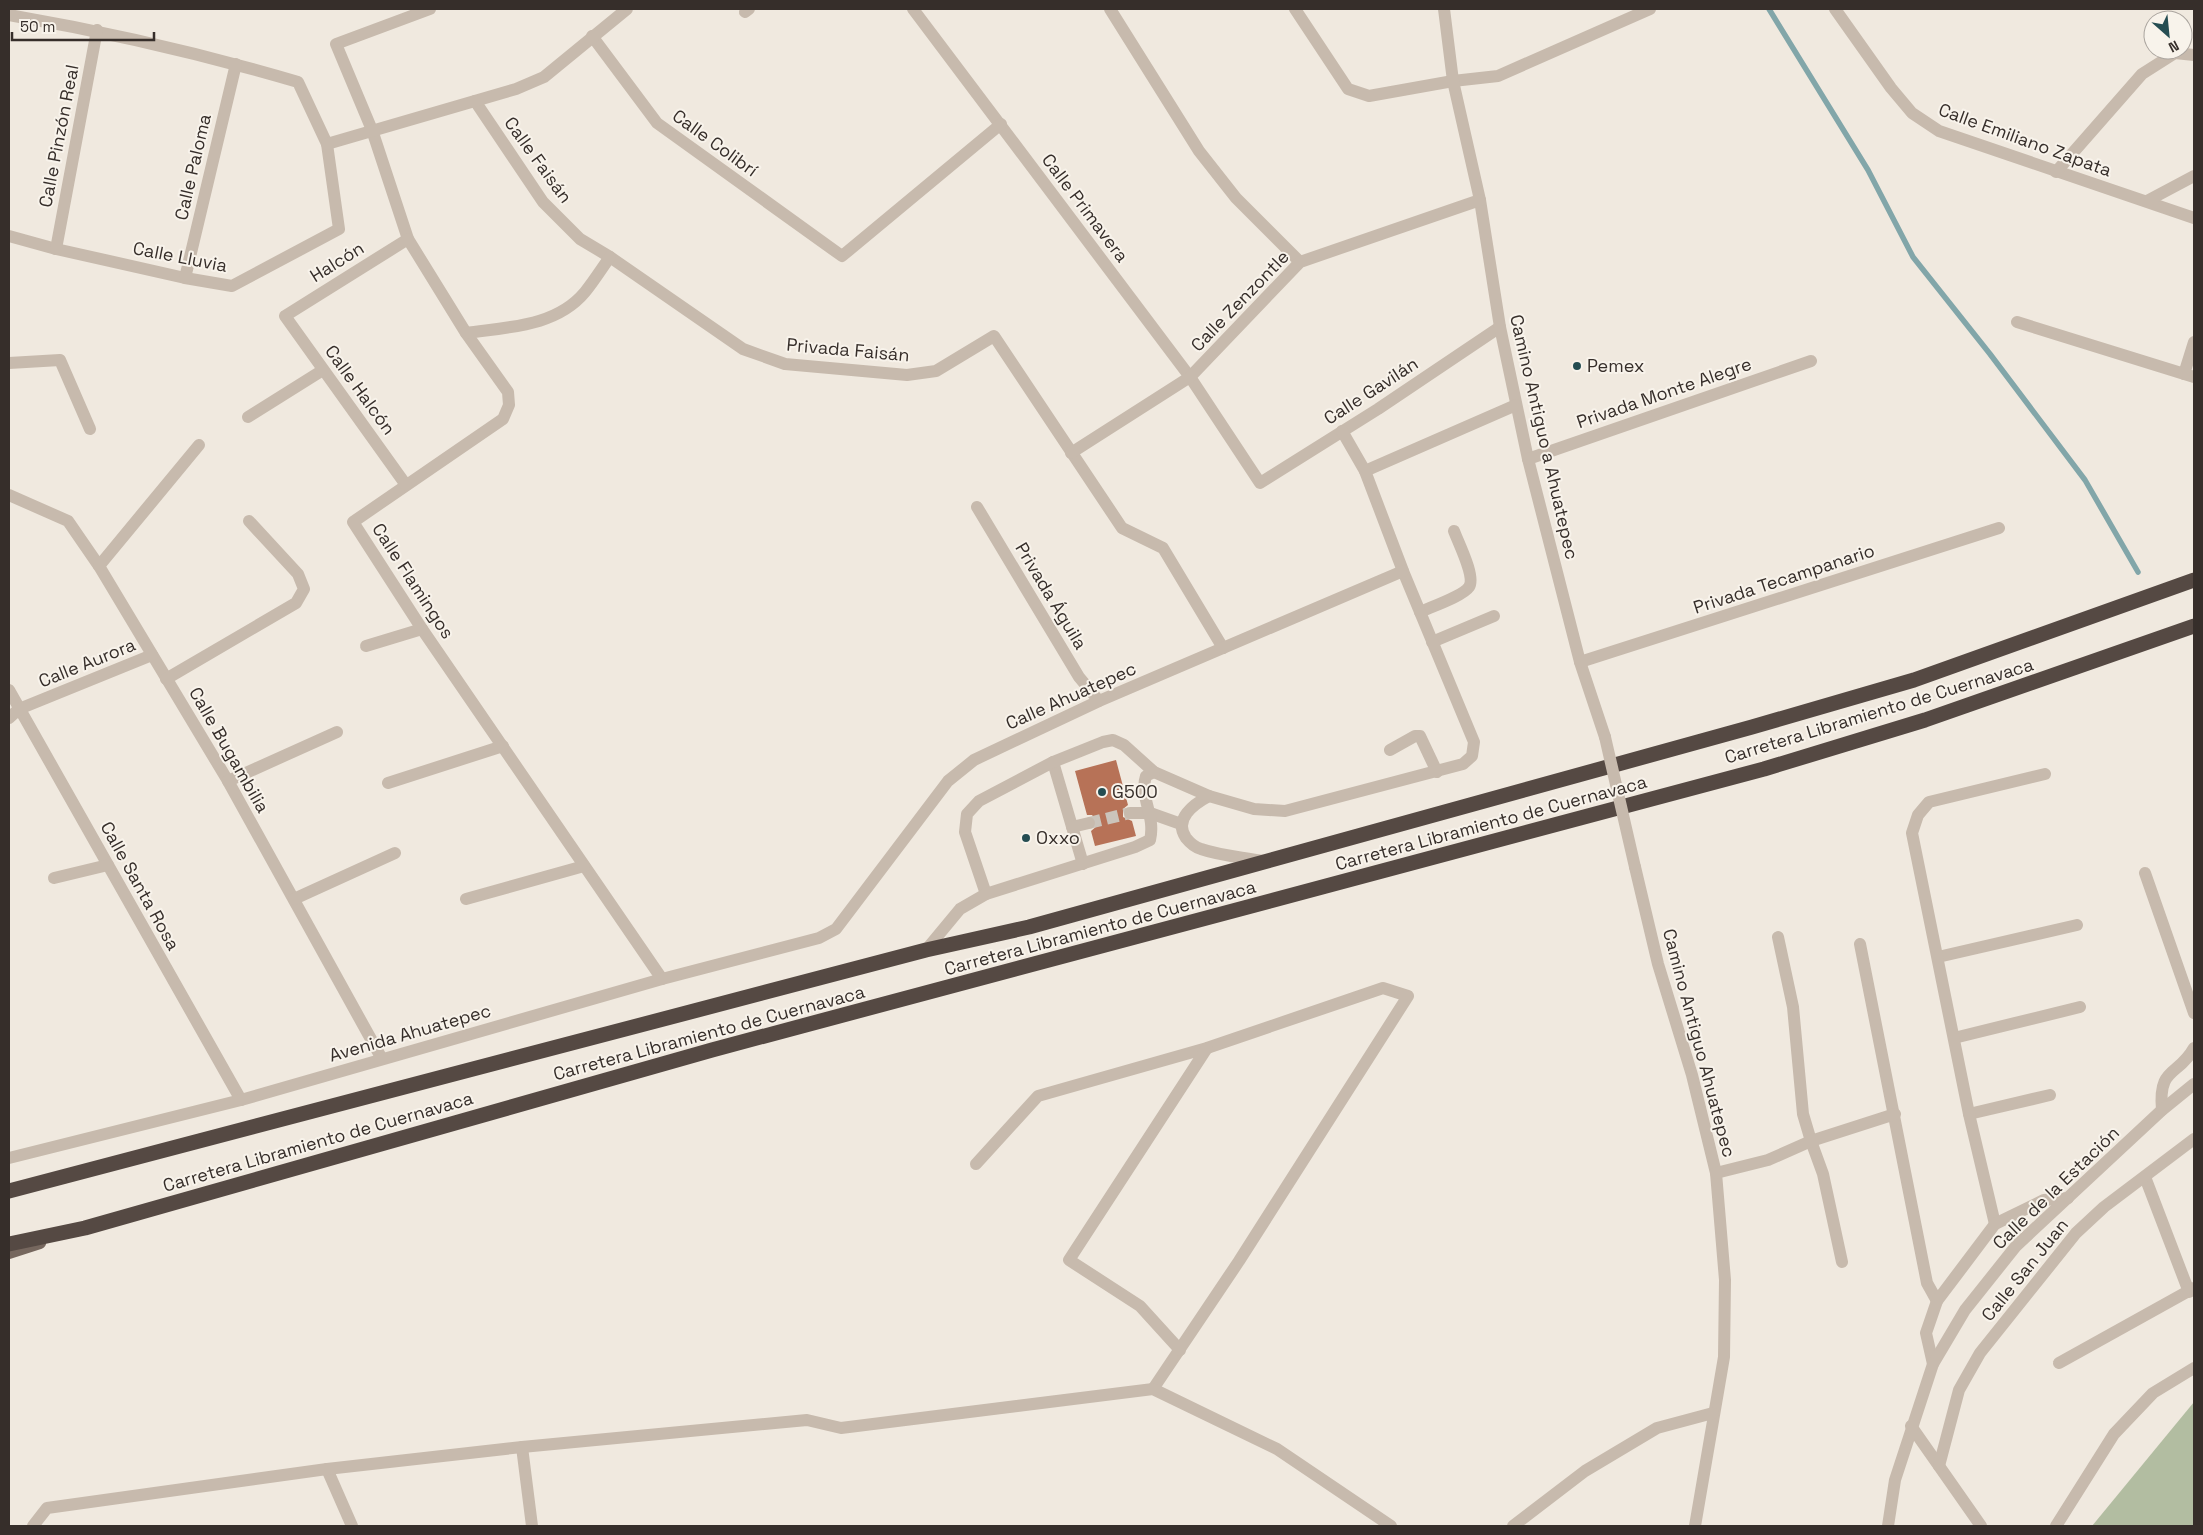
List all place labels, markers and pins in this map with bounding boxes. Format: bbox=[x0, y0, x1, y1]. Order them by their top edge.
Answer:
place label: Pemex bbox=[1587, 354, 1644, 377]
marker: Pemex bbox=[1571, 360, 1583, 372]
place label: G500 bbox=[1112, 780, 1158, 803]
marker: G500 bbox=[1096, 786, 1108, 798]
place label: Oxxo bbox=[1036, 826, 1080, 849]
marker: Oxxo bbox=[1020, 832, 1032, 844]

